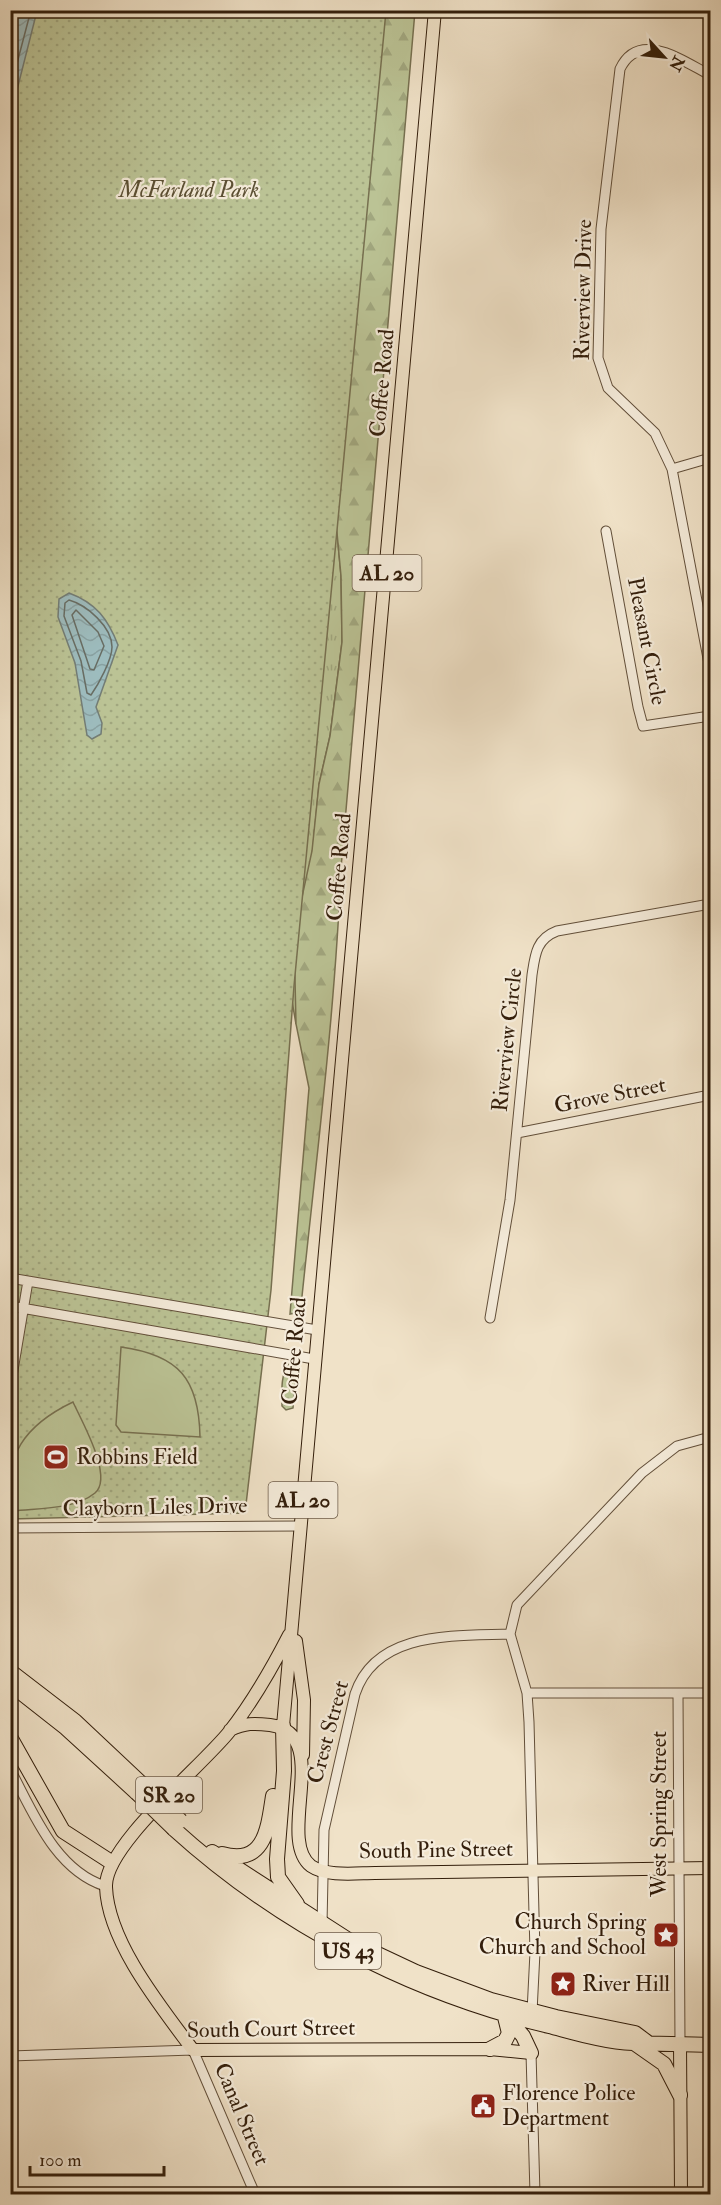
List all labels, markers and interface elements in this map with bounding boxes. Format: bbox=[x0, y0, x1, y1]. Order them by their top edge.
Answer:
north arrow bbox=[634, 27, 694, 87]
text: N bbox=[664, 52, 689, 75]
park label: McFarland Park bbox=[117, 176, 259, 204]
street label: Riverview Drive bbox=[568, 219, 598, 361]
street label: Coffee Road bbox=[363, 328, 401, 438]
road number: AL 20 bbox=[352, 555, 422, 591]
street label: Pleasant Circle bbox=[621, 575, 673, 707]
street label: Coffee Road bbox=[320, 812, 358, 922]
street label: Riverview Circle bbox=[486, 967, 528, 1113]
street label: Grove Street bbox=[552, 1070, 668, 1120]
street label: Coffee Road bbox=[275, 1296, 313, 1406]
sports icon: Robbins Field bbox=[41, 1442, 71, 1472]
place label: Robbins Field bbox=[76, 1443, 198, 1471]
road number: AL 20 bbox=[268, 1482, 338, 1518]
street label: Clayborn Liles Drive bbox=[62, 1491, 248, 1523]
street label: Crest Street bbox=[301, 1677, 355, 1787]
street label: West Spring Street bbox=[645, 1731, 674, 1898]
road number: SR 20 bbox=[136, 1777, 202, 1813]
street label: South Pine Street bbox=[359, 1835, 513, 1865]
place label: Church Spring Church and School bbox=[479, 1908, 647, 1961]
place icon: Church Spring Church and School bbox=[651, 1920, 681, 1950]
road number: US 43 bbox=[315, 1933, 381, 1969]
place icon: River Hill bbox=[548, 1969, 578, 1999]
place label: River Hill bbox=[582, 1970, 670, 1998]
street label: South Court Street bbox=[187, 2014, 355, 2044]
street label: Canal Street bbox=[208, 2058, 276, 2170]
place label: Florence Police Department bbox=[502, 2079, 635, 2133]
public building icon: Florence Police Department bbox=[468, 2091, 498, 2121]
scale bar bbox=[30, 2139, 164, 2177]
text: 100 m bbox=[39, 2149, 82, 2172]

